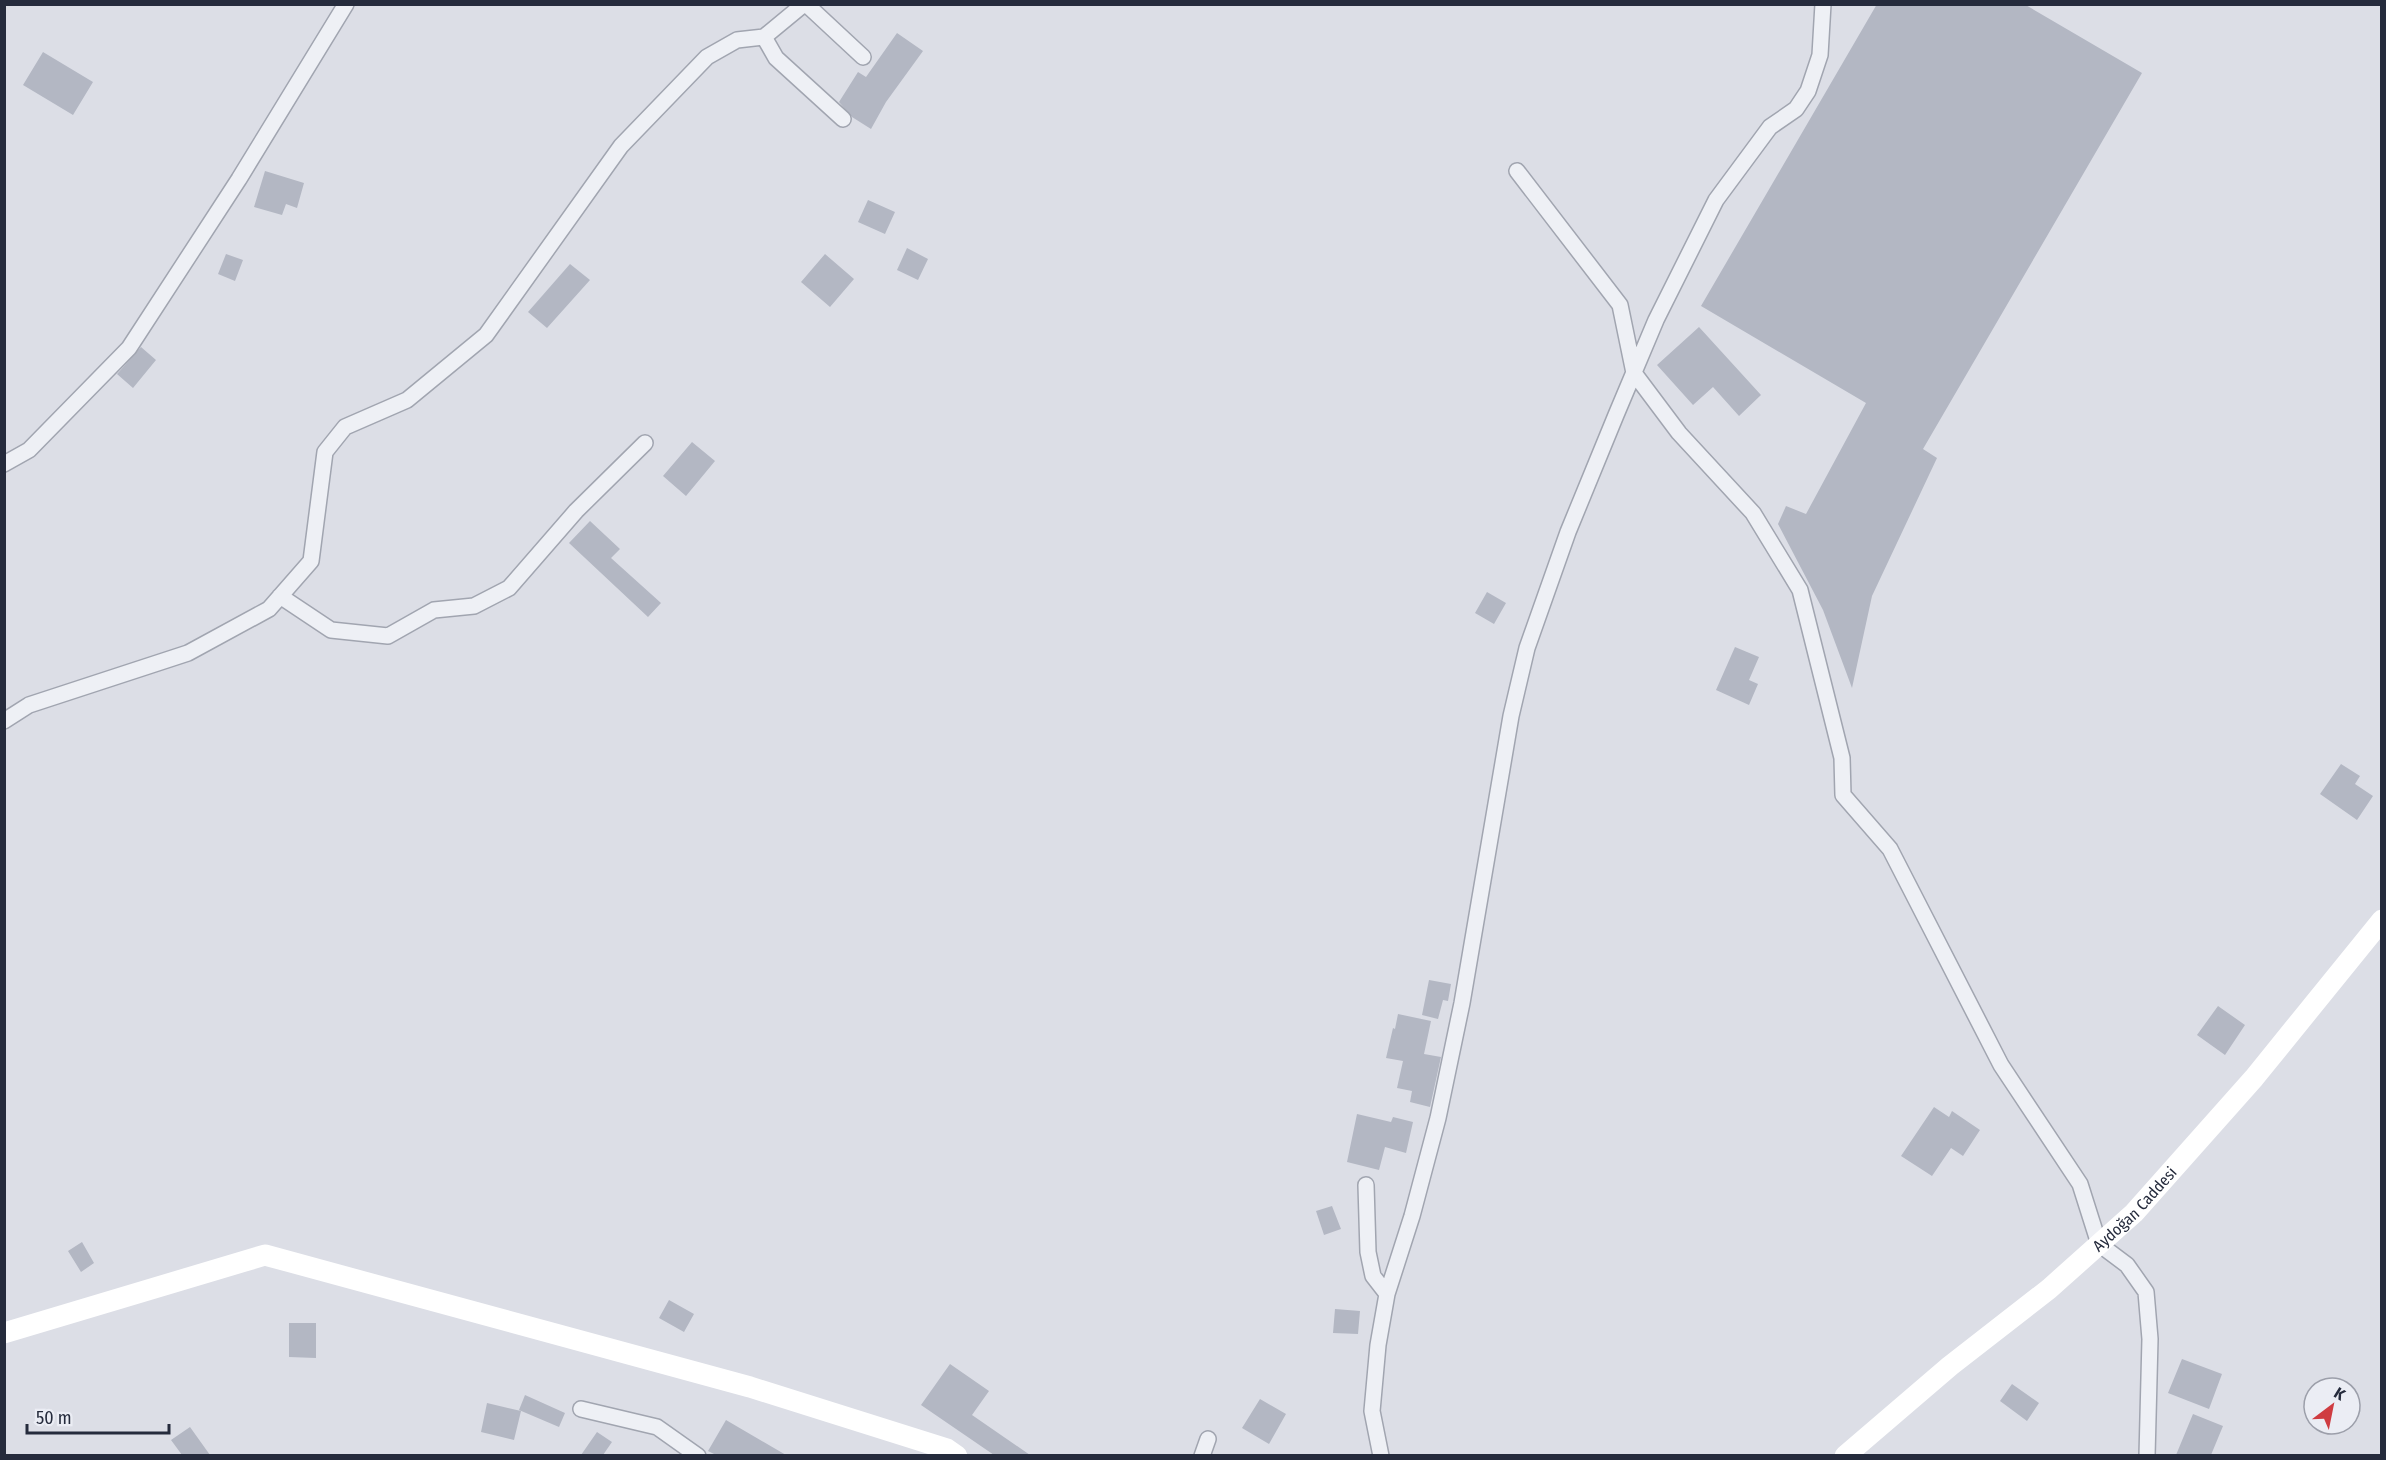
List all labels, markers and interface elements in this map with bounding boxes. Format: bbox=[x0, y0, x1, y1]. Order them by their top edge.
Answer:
street label: Aydoğan Caddesi bbox=[2089, 1163, 2181, 1255]
north arrow bbox=[2302, 1376, 2362, 1436]
text: K bbox=[2331, 1383, 2349, 1405]
scale bar bbox=[27, 1397, 170, 1435]
text: 50 m bbox=[36, 1407, 72, 1429]

